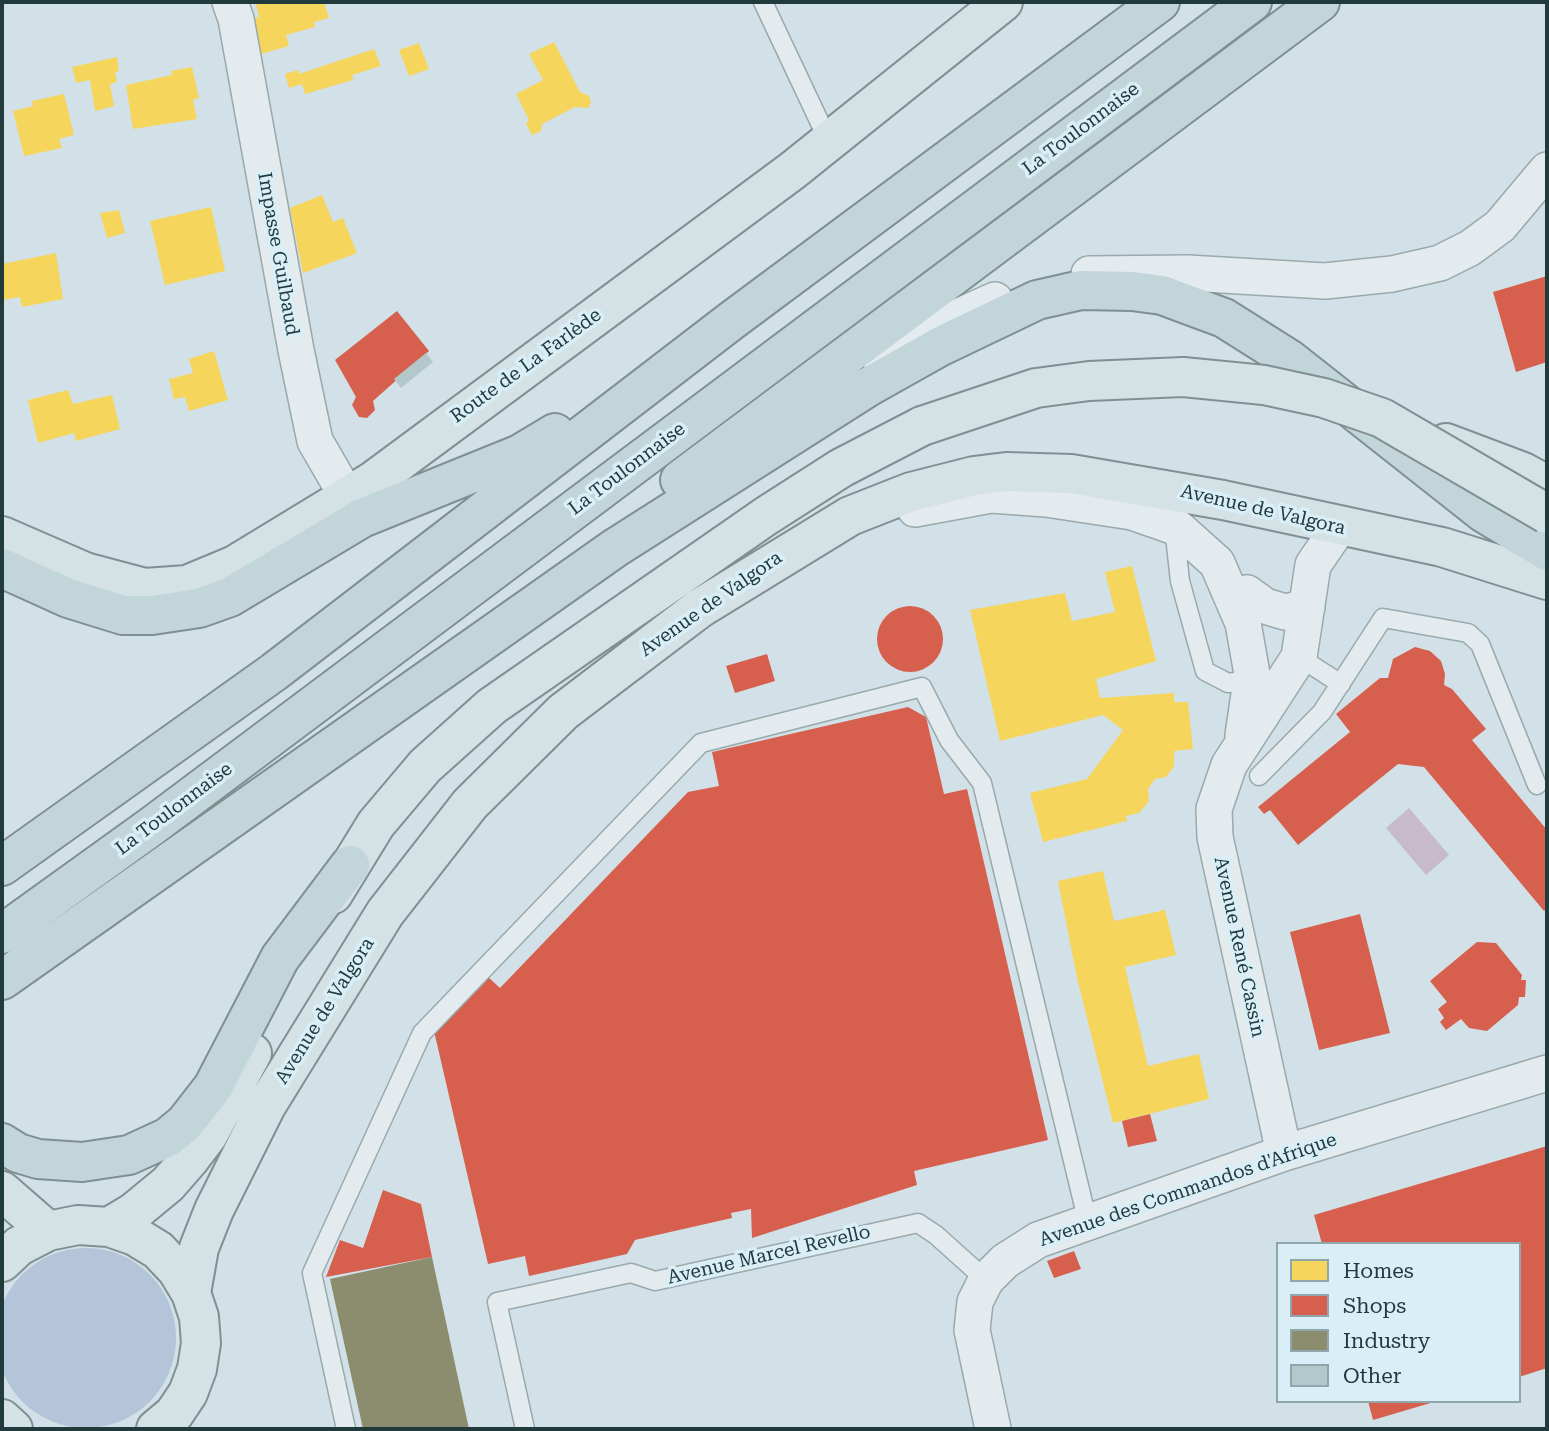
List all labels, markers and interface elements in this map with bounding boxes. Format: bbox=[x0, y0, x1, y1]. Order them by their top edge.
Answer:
street label: La Toulonnaise bbox=[1018, 78, 1144, 180]
street label: Impasse Guilbaud bbox=[252, 171, 304, 337]
street label: Route de La Farlède bbox=[446, 304, 606, 428]
street label: La Toulonnaise bbox=[564, 418, 690, 520]
street label: Avenue de Valgora bbox=[1178, 480, 1348, 540]
street label: Avenue de Valgora bbox=[635, 546, 787, 662]
street label: La Toulonnaise bbox=[111, 758, 237, 860]
street label: Avenue René Cassin bbox=[1209, 855, 1269, 1039]
street label: Avenue de Valgora bbox=[271, 934, 379, 1088]
street label: Avenue des Commandos d'Afrique bbox=[1036, 1128, 1340, 1252]
street label: Avenue Marcel Revello bbox=[665, 1221, 873, 1289]
legend bbox=[1276, 1242, 1521, 1403]
text: Homes bbox=[1343, 1259, 1414, 1283]
text: Shops bbox=[1343, 1294, 1406, 1318]
text: Industry bbox=[1343, 1329, 1430, 1353]
text: Other bbox=[1343, 1364, 1401, 1388]

